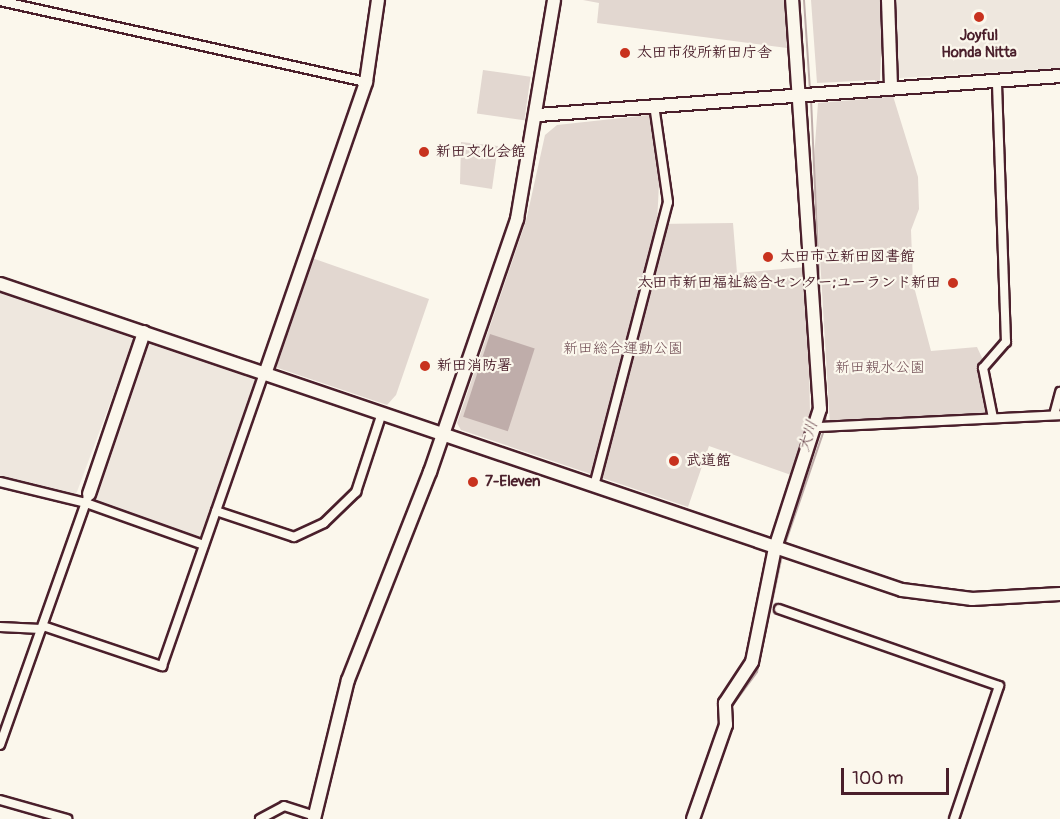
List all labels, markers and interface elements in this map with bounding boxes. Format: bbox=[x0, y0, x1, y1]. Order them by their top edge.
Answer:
marker: Joyful Honda Nitta bbox=[972, 10, 986, 24]
place label: Joyful Honda Nitta bbox=[941, 26, 1017, 61]
place label: 太田市役所新田庁舎 bbox=[637, 44, 772, 62]
marker: 太田市役所新田庁舎 bbox=[618, 46, 632, 60]
place label: 新田文化会館 bbox=[436, 143, 526, 161]
marker: 新田文化会館 bbox=[417, 145, 431, 159]
place label: 太田市立新田図書館 bbox=[780, 248, 915, 266]
marker: 太田市立新田図書館 bbox=[761, 250, 775, 264]
place label: 太田市新田福祉総合センター;ユーランド新田 bbox=[637, 274, 941, 292]
marker: 太田市新田福祉総合センター;ユーランド新田 bbox=[946, 276, 960, 290]
park label: 新田総合運動公園 bbox=[563, 340, 683, 358]
place label: 新田消防署 bbox=[437, 357, 512, 375]
marker: 新田消防署 bbox=[418, 359, 432, 373]
park label: 新田親水公園 bbox=[835, 359, 925, 377]
water label: 大川 bbox=[794, 418, 822, 454]
place label: 武道館 bbox=[686, 452, 731, 470]
marker: 武道館 bbox=[667, 454, 681, 468]
place label: 7-Eleven bbox=[485, 473, 540, 491]
marker: 7-Eleven bbox=[466, 475, 480, 489]
scale bar bbox=[844, 756, 952, 794]
text: 100 m bbox=[852, 767, 904, 790]

